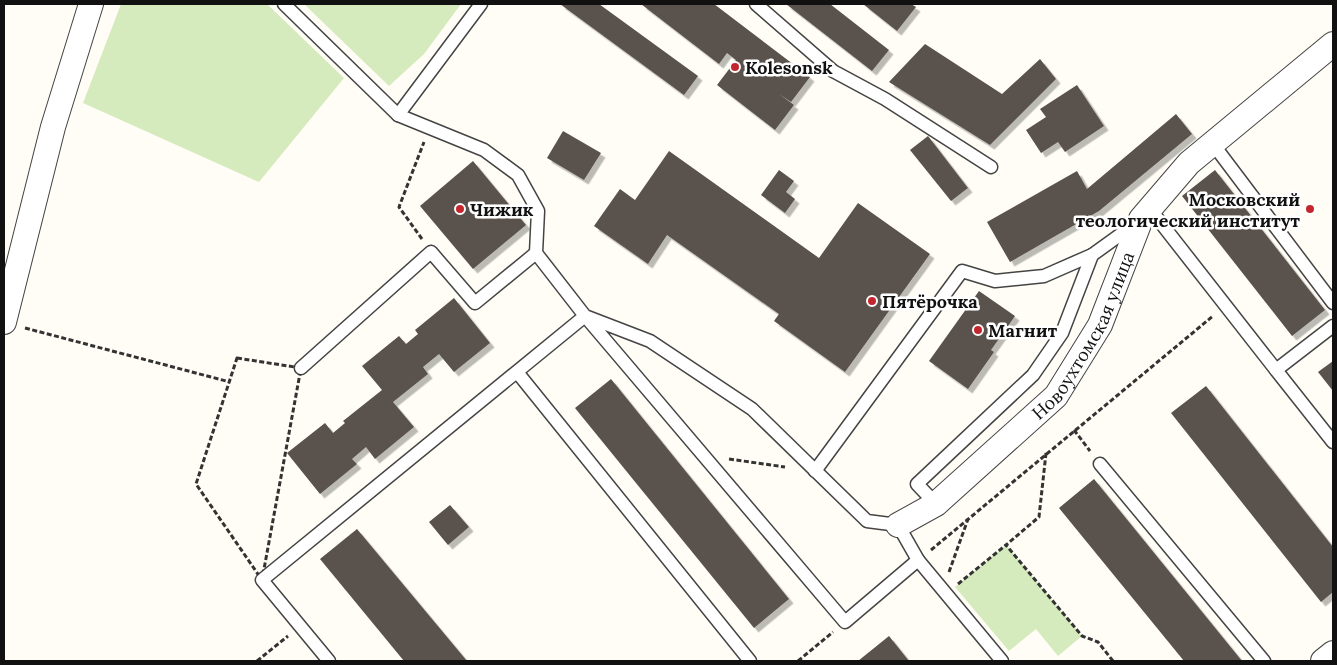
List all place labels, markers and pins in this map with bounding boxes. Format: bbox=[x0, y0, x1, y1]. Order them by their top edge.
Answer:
place label: Kolesonsk bbox=[745, 56, 833, 79]
marker: Kolesonsk bbox=[729, 61, 741, 73]
place label: Московский теологический институт bbox=[1076, 188, 1301, 232]
place label: Чижик bbox=[470, 198, 534, 221]
marker: Чижик bbox=[454, 203, 466, 215]
marker: Московский теологический институт bbox=[1304, 203, 1316, 215]
place label: Пятёрочка bbox=[882, 290, 978, 313]
marker: Пятёрочка bbox=[866, 295, 878, 307]
place label: Магнит bbox=[988, 319, 1058, 342]
marker: Магнит bbox=[972, 324, 984, 336]

